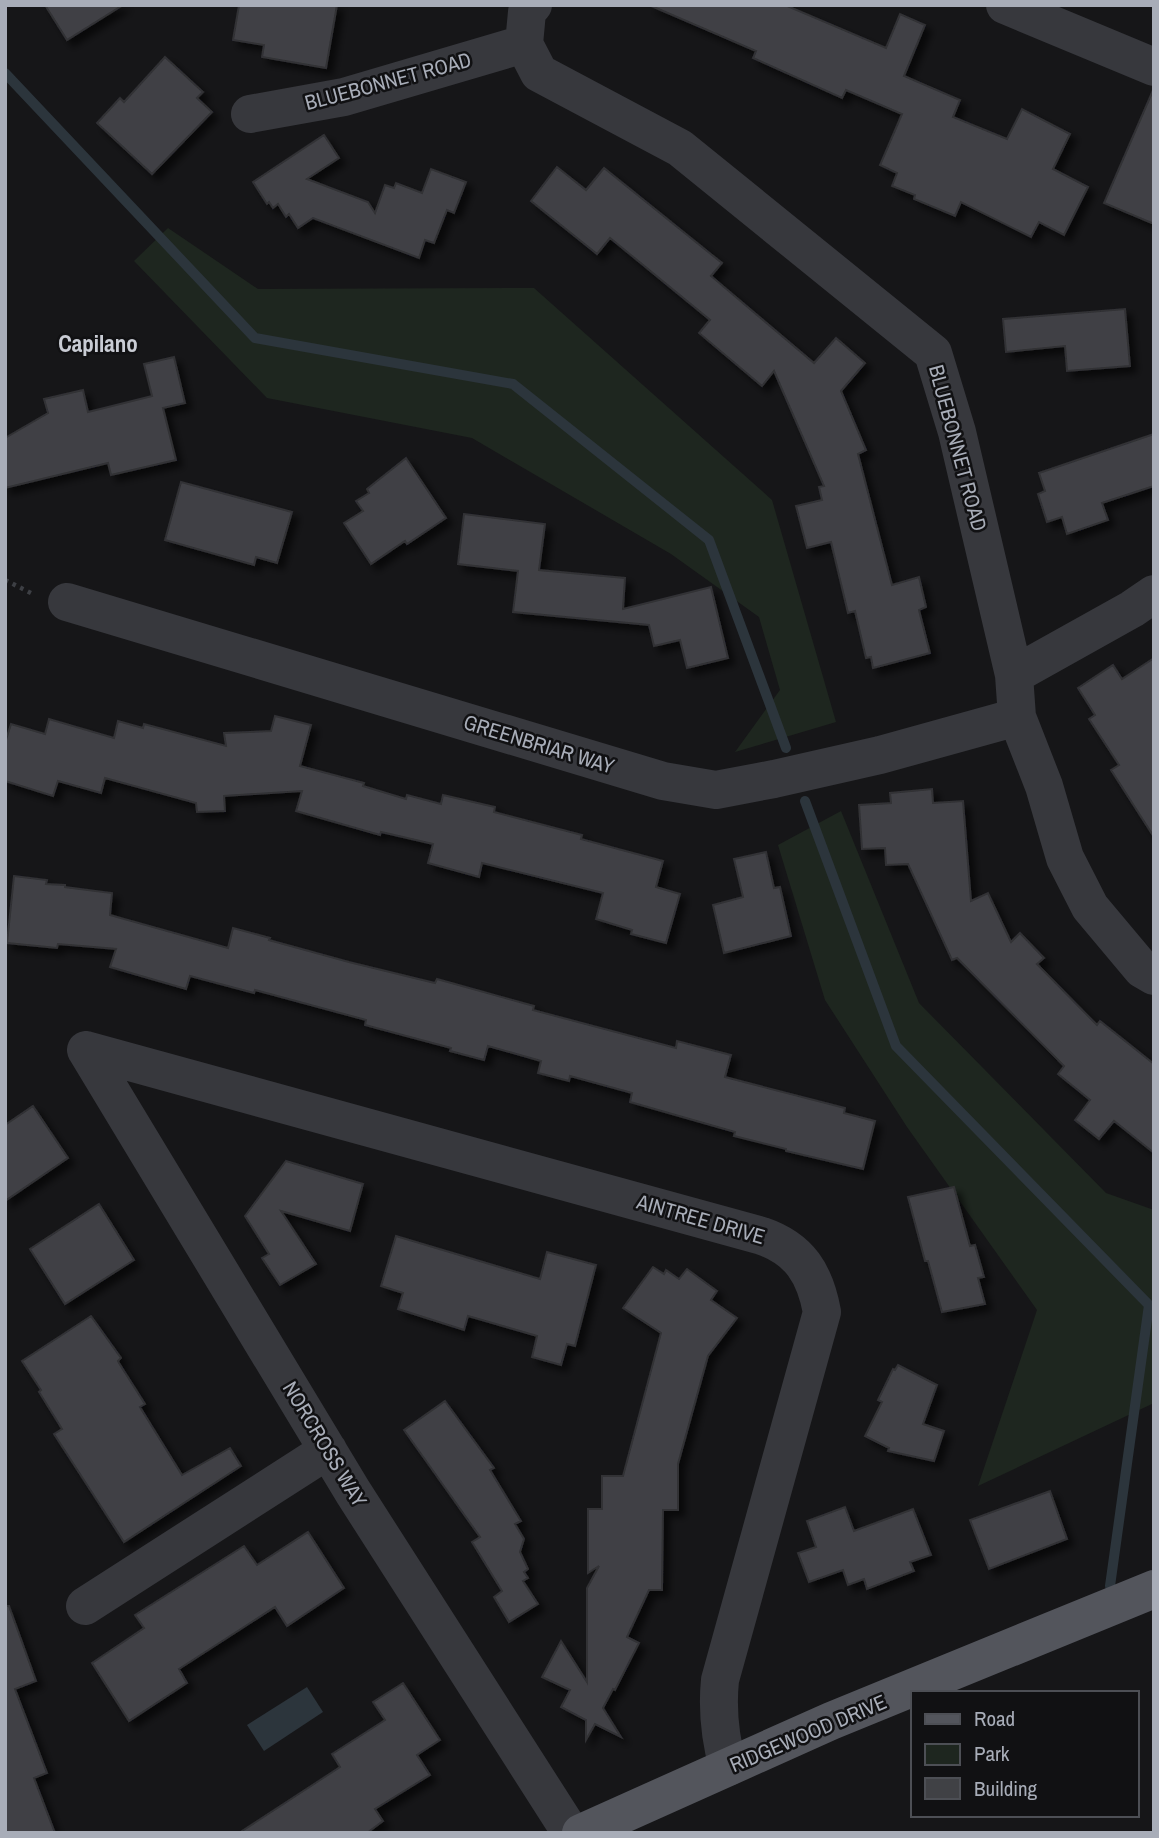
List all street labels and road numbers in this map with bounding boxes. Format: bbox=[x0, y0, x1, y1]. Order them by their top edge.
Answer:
street label: BLUEBONNET ROAD bbox=[302, 45, 474, 117]
street label: BLUEBONNET ROAD bbox=[922, 362, 994, 534]
street label: GREENBRIAR WAY bbox=[460, 707, 618, 781]
street label: AINTREE DRIVE bbox=[633, 1187, 768, 1251]
street label: NORCROSS WAY bbox=[276, 1376, 374, 1513]
street label: RIDGEWOOD DRIVE bbox=[725, 1687, 891, 1779]

